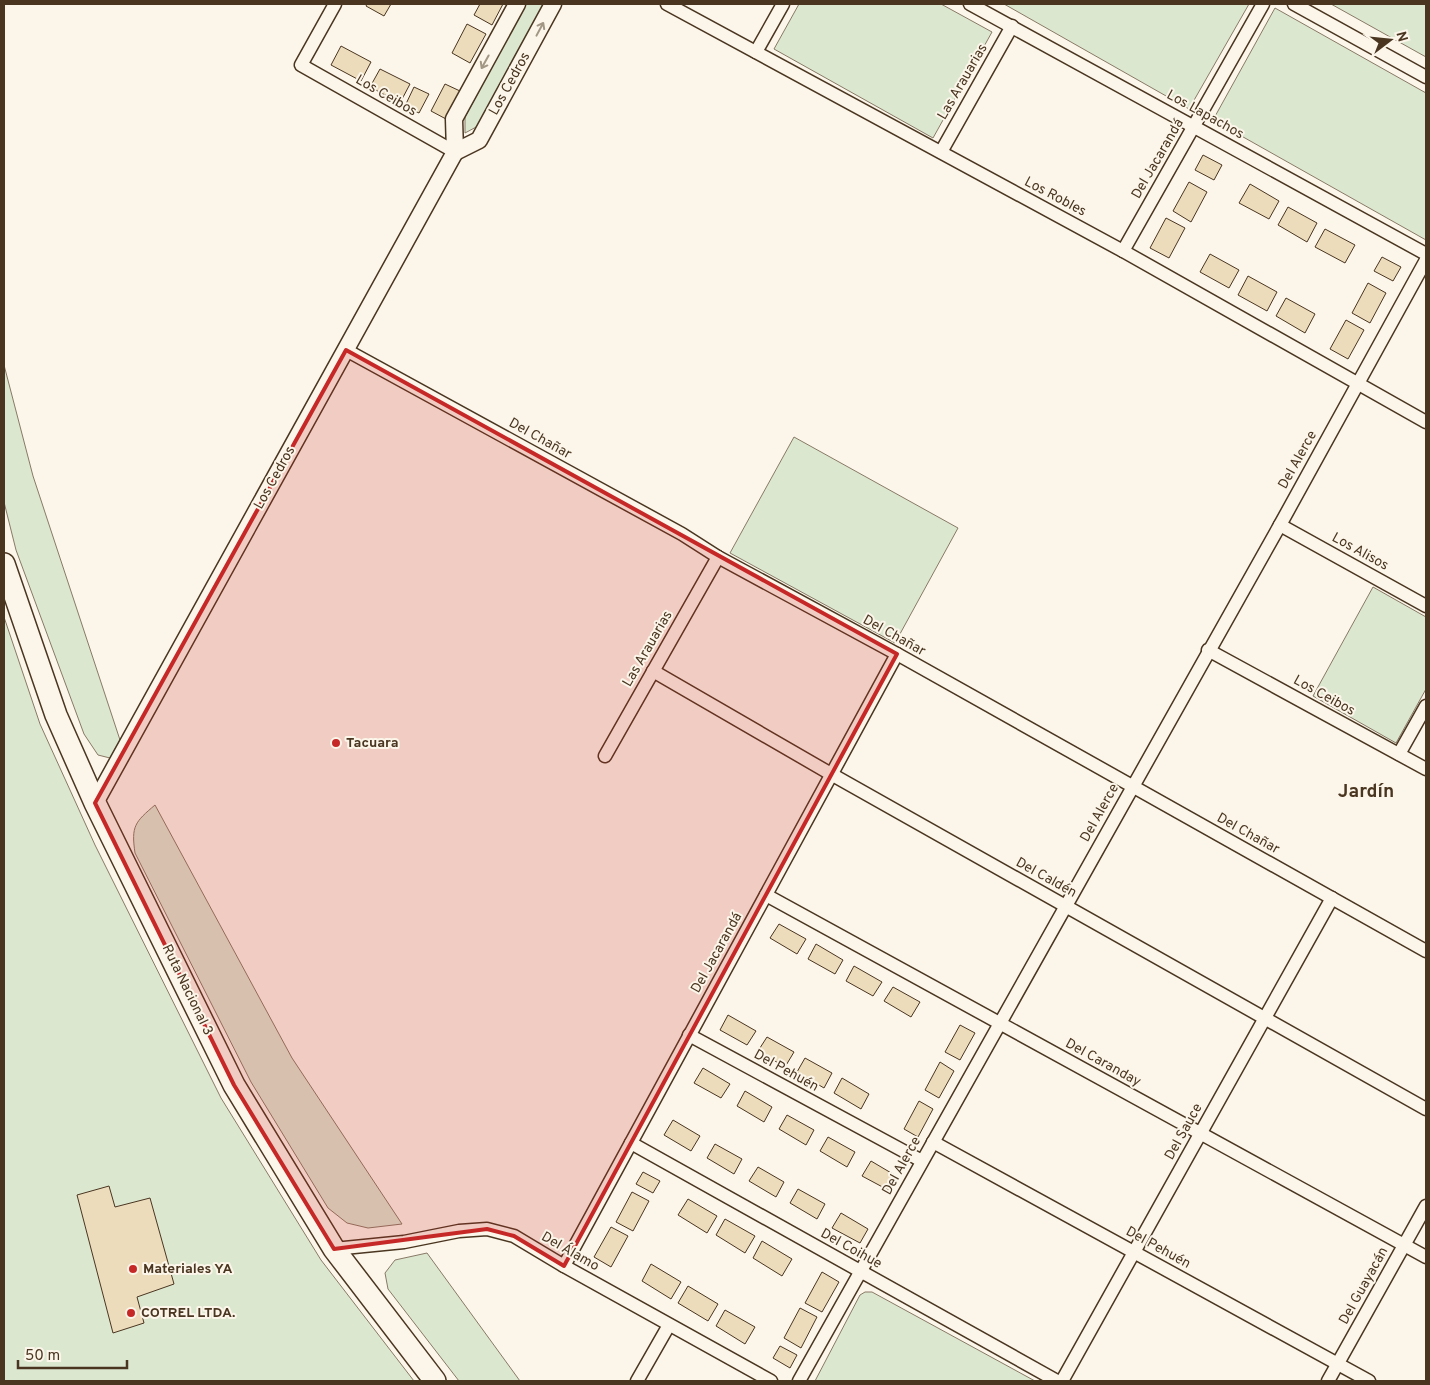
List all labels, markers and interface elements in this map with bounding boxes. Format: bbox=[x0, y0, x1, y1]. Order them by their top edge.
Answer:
north arrow bbox=[1365, 15, 1415, 65]
one-way arrow bbox=[535, 21, 545, 36]
text: N bbox=[1391, 30, 1411, 44]
street label: Las Arauarias bbox=[934, 41, 992, 123]
street label: Los Cedros bbox=[486, 49, 534, 119]
one-way arrow bbox=[480, 54, 490, 69]
street label: Los Ceibos bbox=[352, 72, 420, 120]
street label: Los Lapachos bbox=[1163, 87, 1247, 143]
street label: Del Jacarandá bbox=[1128, 116, 1188, 202]
street label: Los Robles bbox=[1021, 174, 1089, 220]
street label: Del Chañar bbox=[506, 415, 575, 464]
street label: Del Alerce bbox=[1275, 428, 1321, 492]
street label: Los Cedros bbox=[251, 443, 299, 513]
street label: Los Alisos bbox=[1329, 529, 1391, 575]
street label: Las Arauarias bbox=[619, 608, 677, 690]
street label: Del Chañar bbox=[860, 612, 929, 661]
street label: Los Ceibos bbox=[1290, 672, 1358, 720]
place label: Tacuara bbox=[346, 735, 399, 752]
marker: Tacuara bbox=[330, 737, 342, 749]
district label: Jardín bbox=[1338, 780, 1394, 804]
street label: Del Alerce bbox=[1077, 781, 1123, 845]
street label: Del Chañar bbox=[1214, 810, 1283, 859]
street label: Del Caldén bbox=[1012, 854, 1080, 902]
street label: Del Jacarandá bbox=[688, 910, 746, 996]
street label: Ruta Nacional 3 bbox=[158, 942, 216, 1038]
street label: Del Caranday bbox=[1062, 1035, 1144, 1091]
street label: Del Pehuén bbox=[751, 1046, 821, 1096]
street label: Del Sauce bbox=[1162, 1101, 1206, 1163]
street label: Del Alerce bbox=[879, 1134, 925, 1198]
street label: Del Pehuén bbox=[1123, 1223, 1193, 1273]
street label: Del Coihue bbox=[817, 1225, 885, 1273]
street label: Del Álamo bbox=[538, 1228, 603, 1275]
street label: Del Guayacán bbox=[1336, 1244, 1392, 1328]
place label: Materiales YA bbox=[143, 1261, 233, 1278]
marker: Materiales YA bbox=[127, 1263, 139, 1275]
place label: COTREL LTDA. bbox=[141, 1305, 235, 1322]
marker: COTREL LTDA. bbox=[125, 1307, 137, 1319]
scale bar bbox=[18, 1338, 126, 1370]
text: 50 m bbox=[25, 1347, 60, 1366]

